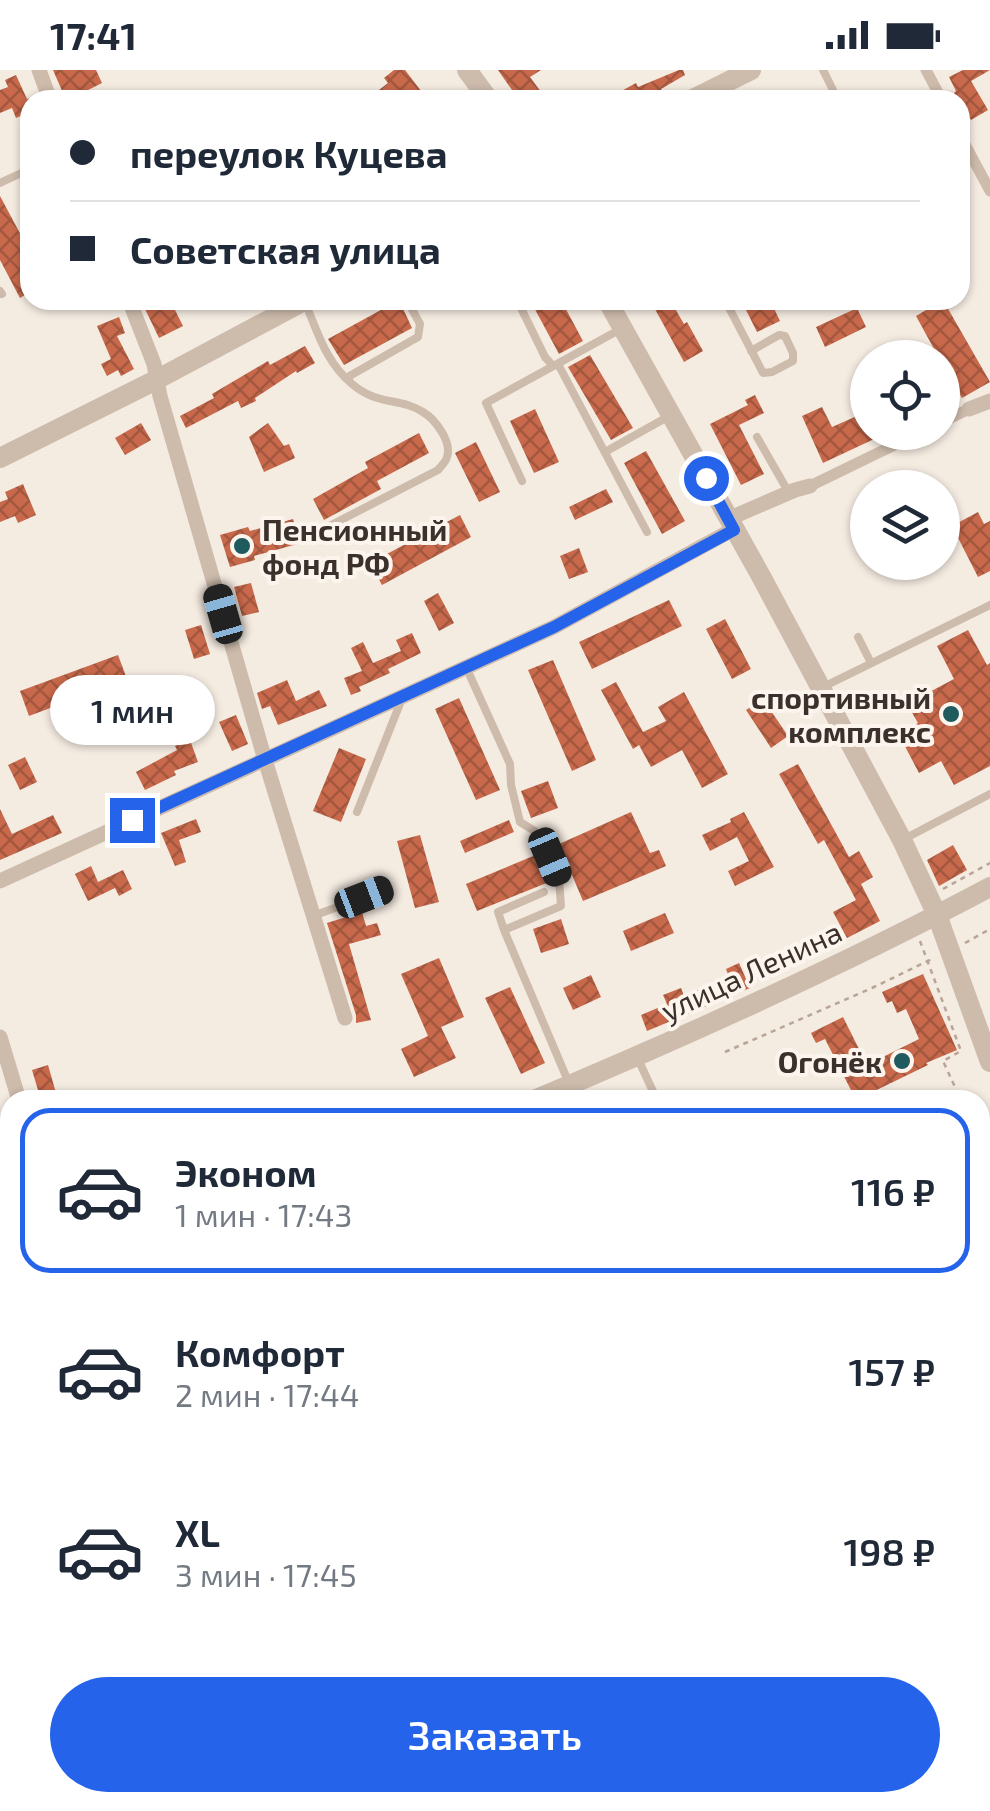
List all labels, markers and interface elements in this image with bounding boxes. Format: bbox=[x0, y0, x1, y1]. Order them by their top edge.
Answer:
text: 17:41 bbox=[50, 12, 137, 58]
text: переулок Куцева bbox=[130, 130, 447, 176]
text: Советская улица bbox=[130, 226, 441, 272]
map controls bbox=[850, 340, 960, 580]
button: locate bbox=[850, 340, 960, 450]
route start bbox=[684, 456, 729, 501]
button: layers bbox=[850, 470, 960, 580]
place label: Пенсионный фонд РФ bbox=[262, 511, 447, 581]
marker: Пенсионный фонд РФ bbox=[231, 535, 253, 557]
car bbox=[200, 581, 246, 647]
callout: 1 мин bbox=[49, 675, 214, 745]
place label: спортивный комплекс bbox=[751, 679, 931, 749]
text: 1 мин bbox=[91, 691, 174, 729]
marker: спортивный комплекс bbox=[940, 703, 962, 725]
route end bbox=[110, 798, 155, 843]
car bbox=[524, 824, 576, 890]
car bbox=[331, 872, 397, 922]
street label: улица Ленина bbox=[655, 912, 848, 1028]
place label: Огонёк bbox=[778, 1043, 882, 1079]
marker: Огонёк bbox=[891, 1050, 913, 1072]
icon: car bbox=[55, 1146, 145, 1236]
text: Эконом bbox=[175, 1149, 317, 1195]
text: 116 ₽ bbox=[851, 1168, 935, 1214]
text: 1 мин · 17:43 bbox=[175, 1195, 352, 1233]
icon: car bbox=[55, 1326, 145, 1416]
text: Комфорт bbox=[175, 1329, 345, 1375]
text: 157 ₽ bbox=[848, 1348, 935, 1394]
text: 2 мин · 17:44 bbox=[175, 1375, 359, 1413]
icon: car bbox=[55, 1506, 145, 1596]
text: XL bbox=[175, 1509, 220, 1555]
text: 198 ₽ bbox=[843, 1528, 935, 1574]
text: 3 мин · 17:45 bbox=[175, 1555, 357, 1593]
button: Заказать bbox=[50, 1677, 940, 1792]

